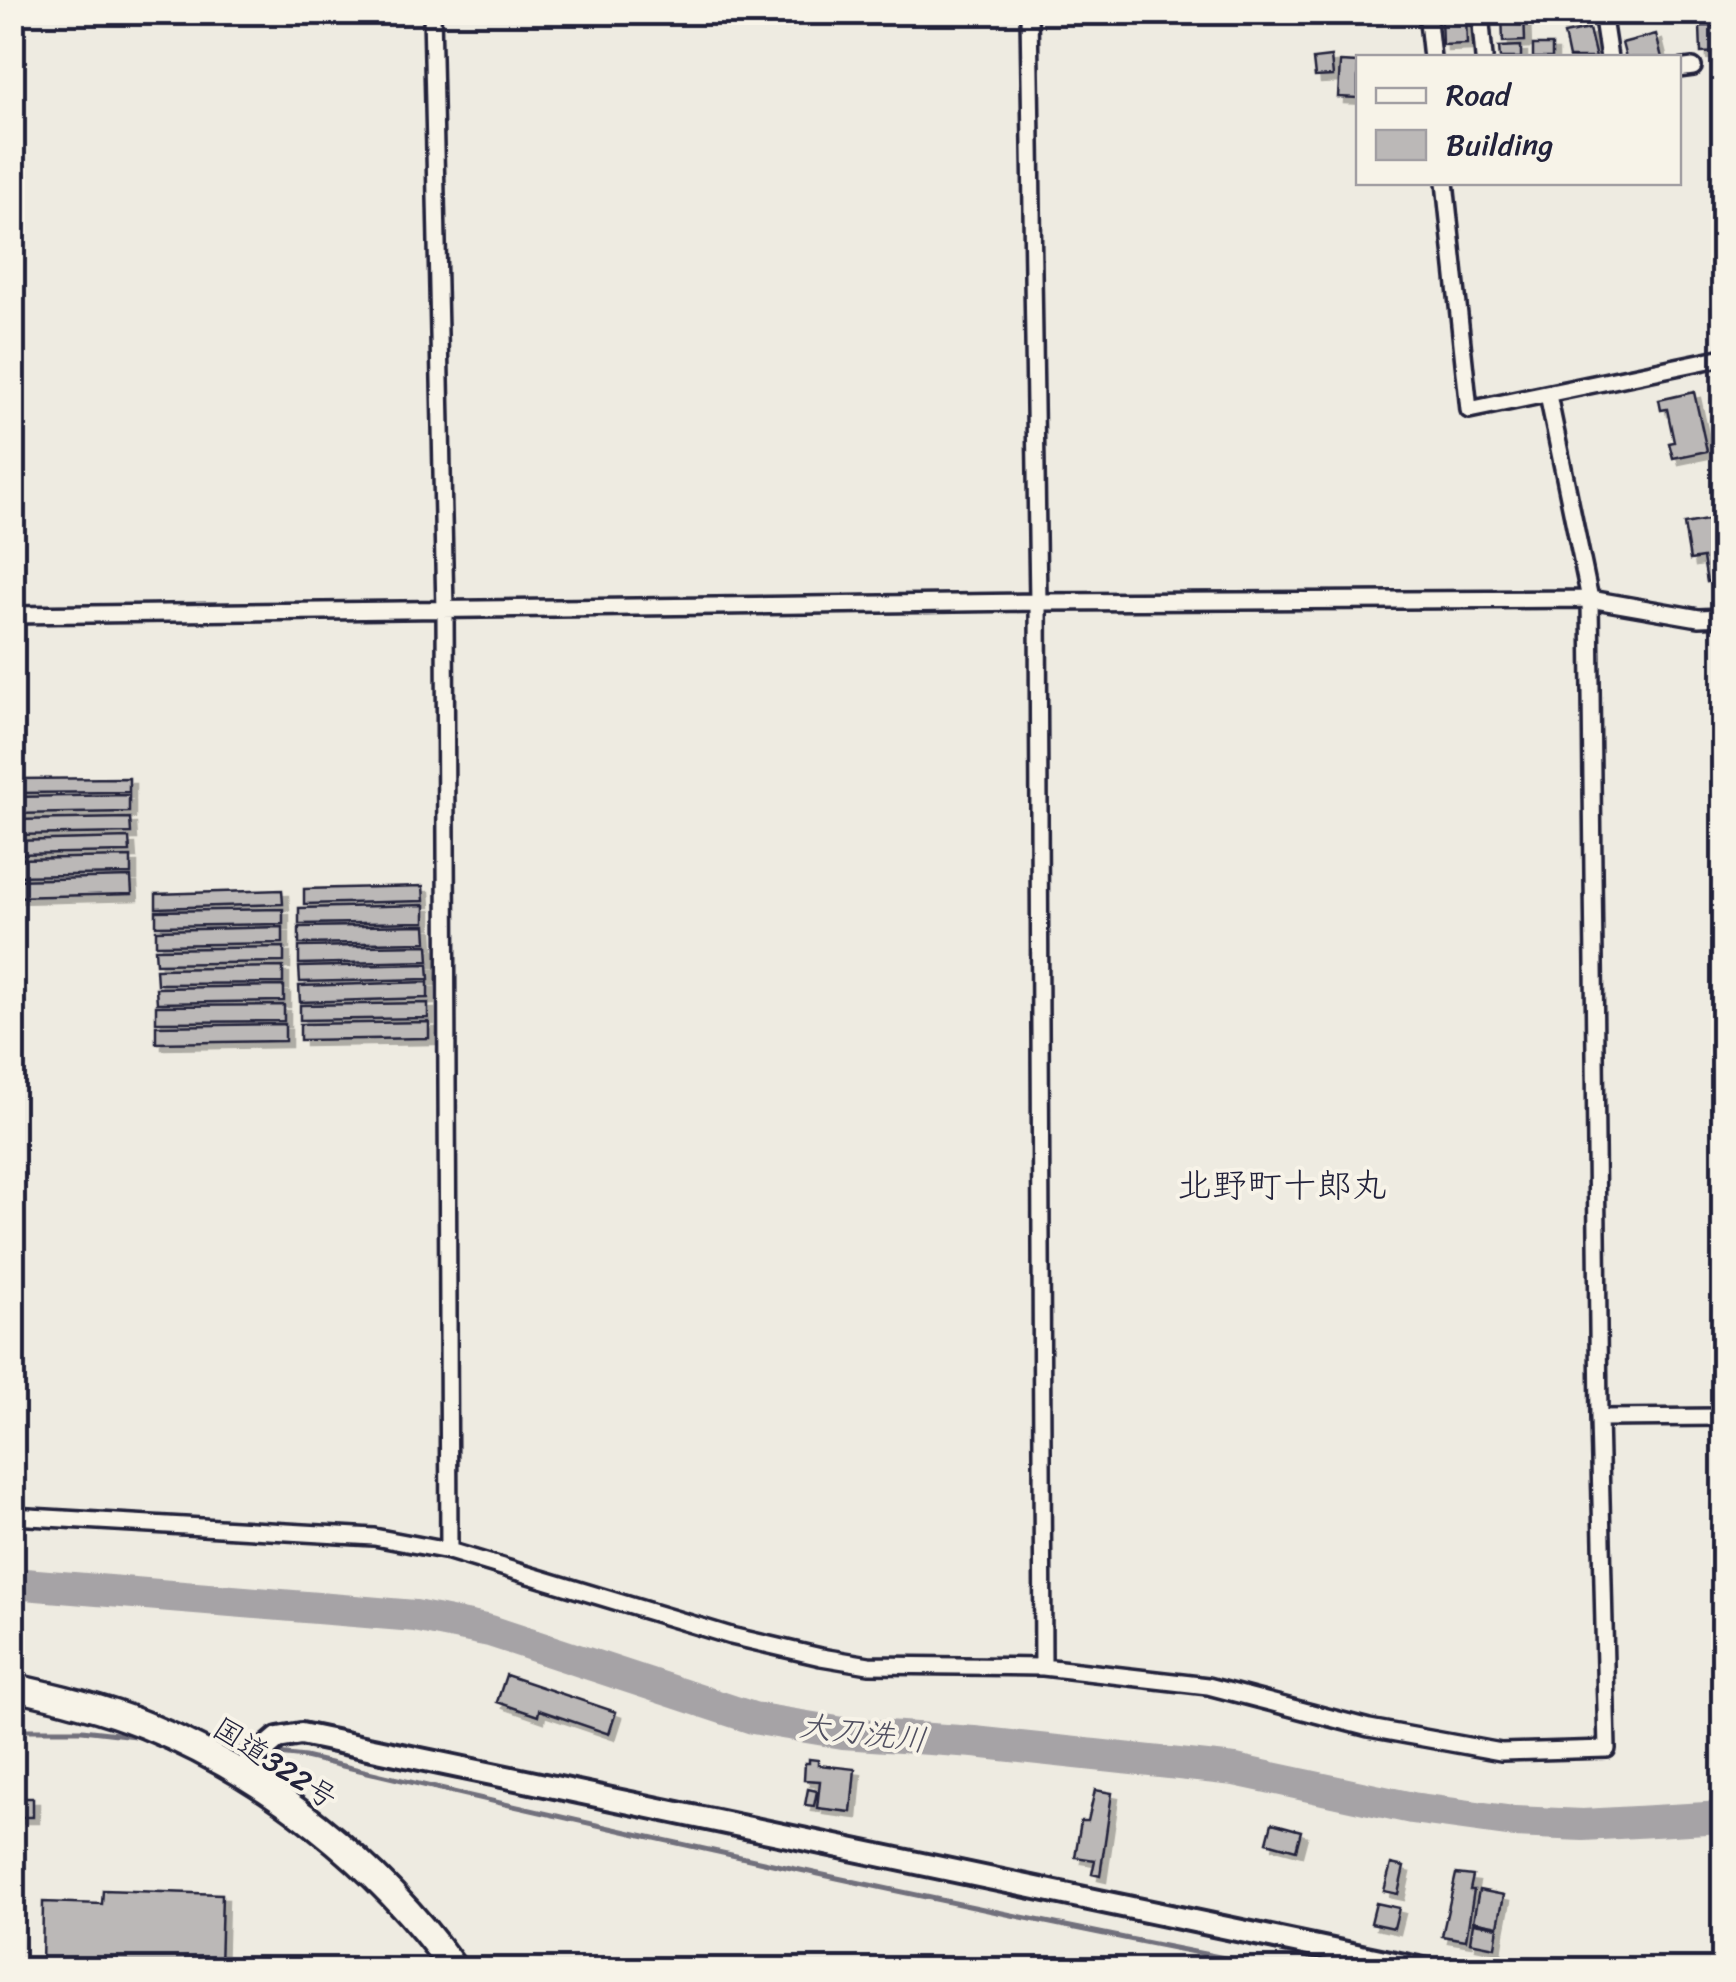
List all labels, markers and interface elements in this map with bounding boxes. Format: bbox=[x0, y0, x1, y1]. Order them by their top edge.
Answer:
legend bbox=[1356, 55, 1681, 185]
text: Road bbox=[1446, 68, 1513, 122]
text: Building bbox=[1446, 118, 1553, 172]
district label: 北野町十郎丸 bbox=[1177, 1154, 1387, 1216]
water label: 大刀洗川 bbox=[796, 1697, 930, 1769]
street label: 国道322号 bbox=[201, 1702, 349, 1824]

